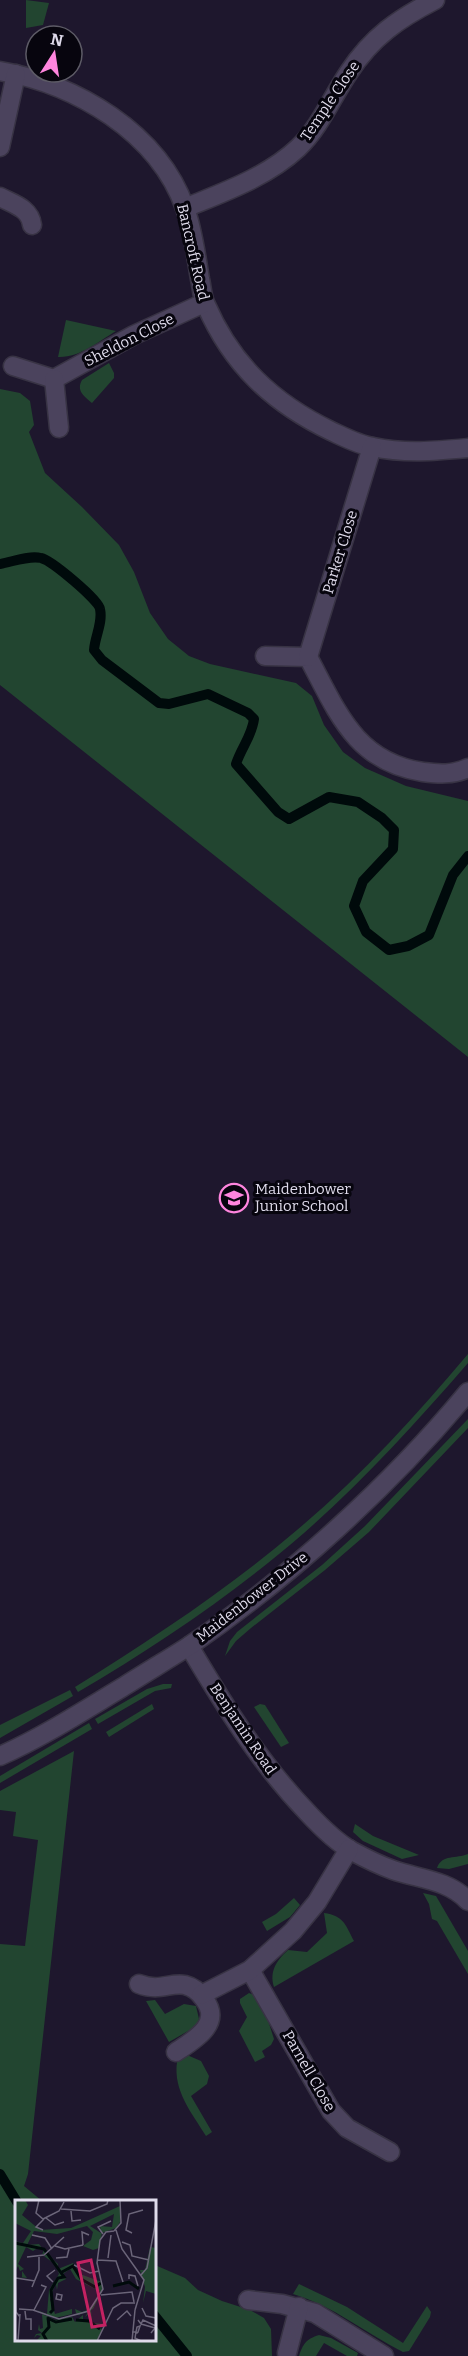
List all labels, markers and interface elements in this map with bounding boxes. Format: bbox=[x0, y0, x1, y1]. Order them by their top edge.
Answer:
north arrow bbox=[24, 24, 84, 84]
text: N bbox=[49, 29, 65, 50]
street label: Temple Close bbox=[297, 58, 363, 144]
street label: Bancroft Road bbox=[173, 202, 213, 302]
street label: Sheldon Close bbox=[81, 310, 177, 370]
street label: Parker Close bbox=[319, 508, 361, 596]
place label: Maidenbower Junior School bbox=[254, 1180, 351, 1215]
school or university icon: Maidenbower Junior School bbox=[218, 1182, 250, 1214]
street label: Maidenbower Drive bbox=[193, 1548, 311, 1646]
street label: Benjamin Road bbox=[206, 1680, 280, 1778]
street label: Parnell Close bbox=[279, 2027, 339, 2115]
inset map bbox=[15, 2200, 156, 2341]

